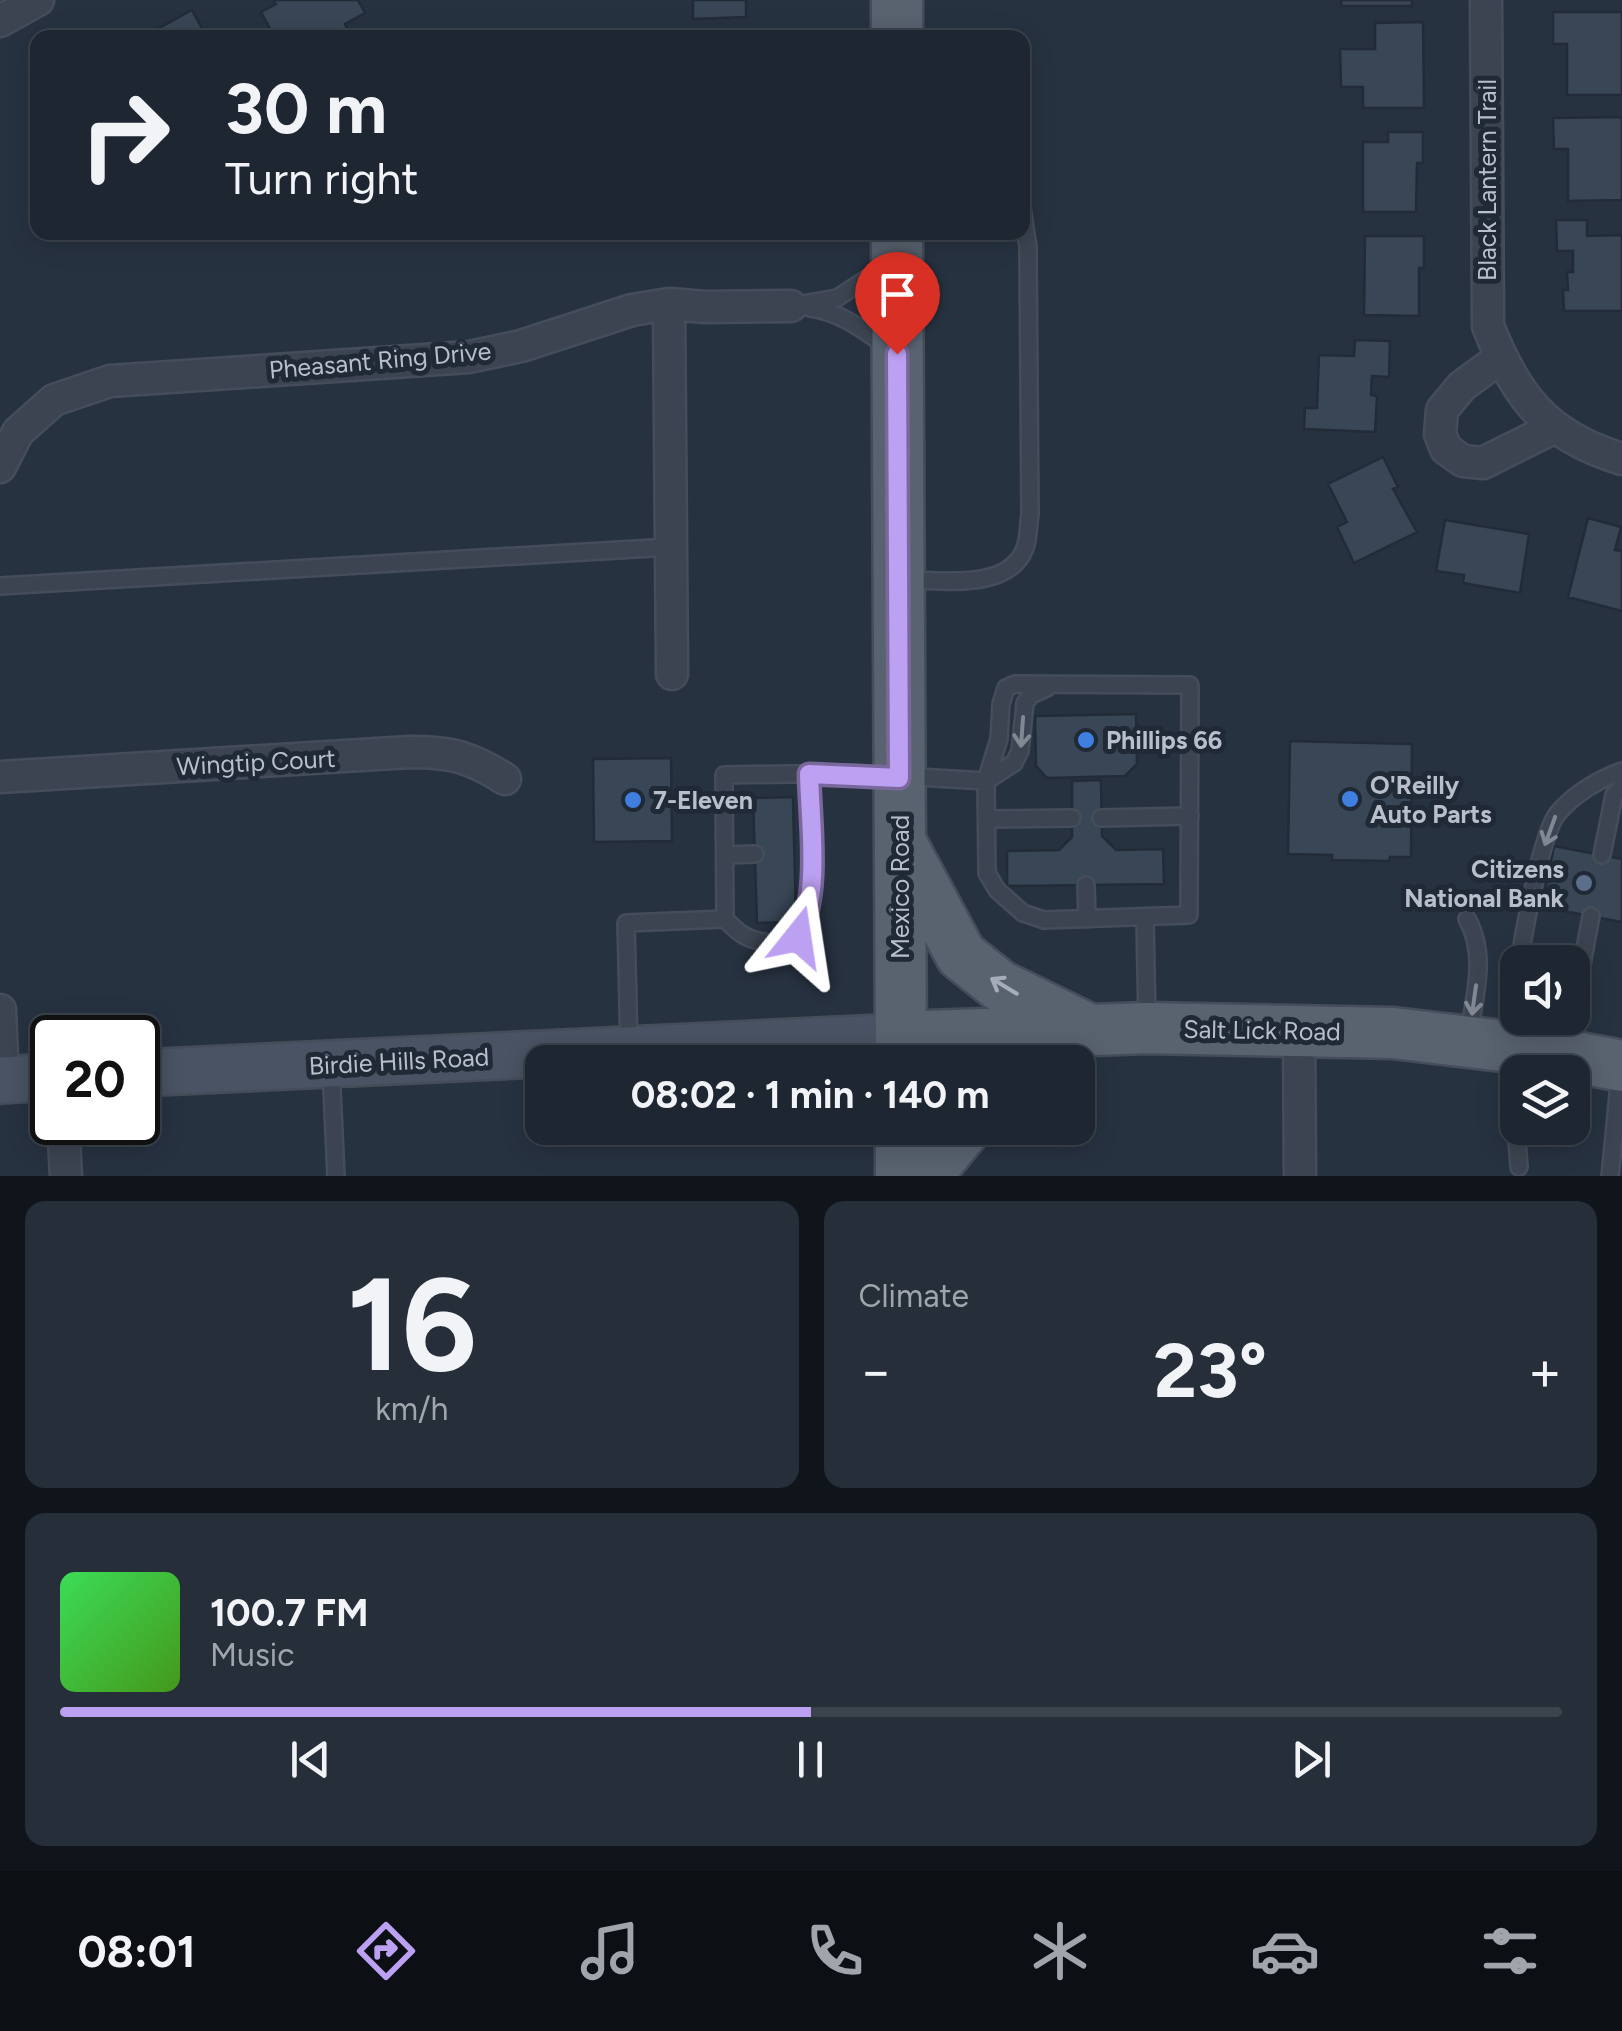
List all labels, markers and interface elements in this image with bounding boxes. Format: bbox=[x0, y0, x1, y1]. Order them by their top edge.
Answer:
text: 30 m bbox=[225, 66, 387, 151]
icon: right bbox=[60, 70, 190, 200]
street label: Black Lantern Trail bbox=[1472, 79, 1502, 281]
text: Turn right bbox=[225, 151, 418, 205]
pin bbox=[855, 252, 940, 355]
icon: arrive bbox=[870, 267, 925, 322]
street label: Pheasant Ring Drive bbox=[268, 335, 492, 385]
one-way arrow bbox=[1012, 716, 1031, 748]
place label: Phillips 66 bbox=[1106, 725, 1222, 755]
marker: Phillips 66 bbox=[1075, 729, 1097, 751]
street label: Wingtip Court bbox=[176, 743, 336, 781]
place label: O'Reilly Auto Parts bbox=[1370, 770, 1492, 829]
place label: 7-Eleven bbox=[653, 785, 753, 815]
marker: O'Reilly Auto Parts bbox=[1339, 788, 1361, 810]
marker: 7-Eleven bbox=[622, 789, 644, 811]
one-way arrow bbox=[1540, 814, 1558, 845]
street label: Mexico Road bbox=[885, 815, 915, 959]
place label: Citizens National Bank bbox=[1404, 854, 1565, 913]
marker: Citizens National Bank bbox=[1573, 872, 1595, 894]
position arrow bbox=[746, 885, 850, 989]
map controls bbox=[1500, 945, 1590, 1145]
button: sound bbox=[1500, 945, 1590, 1035]
one-way arrow bbox=[990, 976, 1019, 996]
one-way arrow bbox=[1464, 983, 1482, 1016]
street label: Salt Lick Road bbox=[1183, 1014, 1341, 1046]
speed limit sign: 20 bbox=[30, 1015, 160, 1145]
street label: Birdie Hills Road bbox=[308, 1041, 490, 1081]
button: layers bbox=[1500, 1055, 1590, 1145]
text: 08:02 · 1 min · 140 m bbox=[631, 1072, 989, 1118]
text: 16 bbox=[347, 1247, 477, 1403]
text: Climate bbox=[859, 1277, 969, 1315]
text: 23° bbox=[1154, 1326, 1267, 1416]
text: − bbox=[859, 1338, 893, 1404]
text: + bbox=[1528, 1338, 1562, 1404]
text: km/h bbox=[375, 1390, 448, 1428]
text: 100.7 FM bbox=[210, 1590, 369, 1636]
text: Music bbox=[210, 1636, 295, 1674]
icon: previous bbox=[283, 1732, 338, 1787]
icon: pause bbox=[783, 1732, 838, 1787]
icon: next bbox=[1284, 1732, 1339, 1787]
icon: directions bbox=[351, 1916, 421, 1986]
icon: music bbox=[575, 1916, 645, 1986]
icon: phone bbox=[800, 1916, 870, 1986]
icon: climate bbox=[1025, 1916, 1095, 1986]
icon: car bbox=[1250, 1916, 1320, 1986]
icon: filters bbox=[1475, 1916, 1545, 1986]
text: 08:01 bbox=[77, 1924, 196, 1978]

